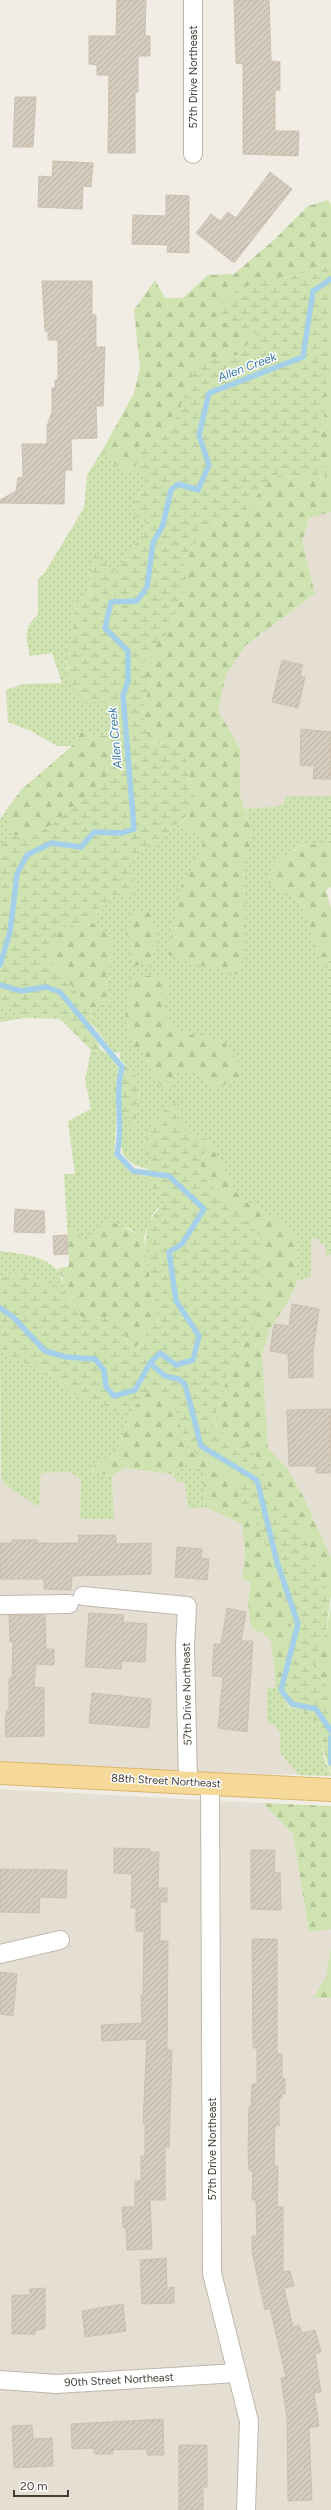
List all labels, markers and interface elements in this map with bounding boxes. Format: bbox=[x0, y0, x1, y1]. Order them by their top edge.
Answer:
street label: 57th Drive Northeast bbox=[187, 25, 200, 129]
water label: Allen Creek bbox=[215, 349, 279, 385]
water label: Allen Creek bbox=[105, 706, 125, 770]
street label: 57th Drive Northeast bbox=[180, 1642, 194, 1746]
street label: 88th Street Northeast bbox=[111, 1772, 221, 1790]
street label: 57th Drive Northeast bbox=[206, 2097, 219, 2201]
street label: 90th Street Northeast bbox=[64, 2371, 174, 2389]
scale bar bbox=[14, 2472, 68, 2498]
text: 20 m bbox=[20, 2479, 48, 2493]

